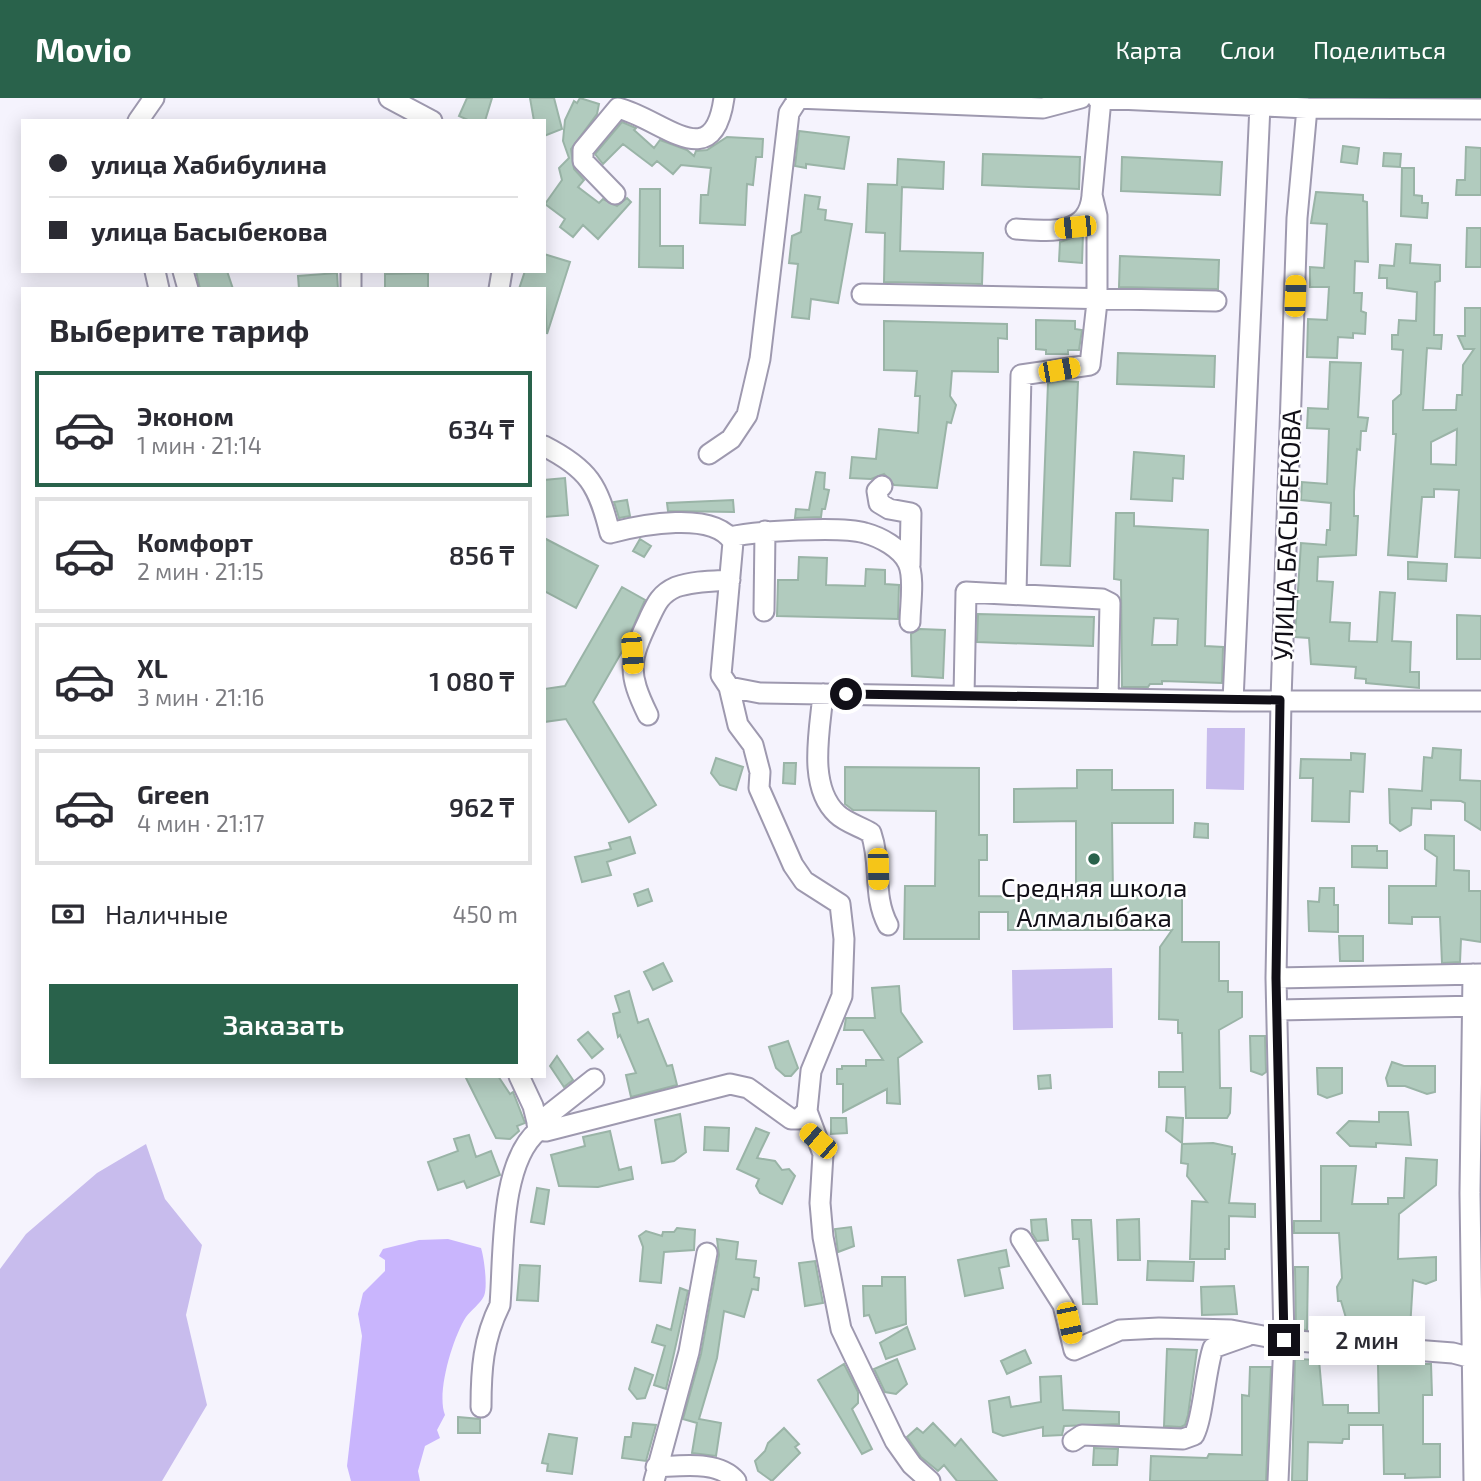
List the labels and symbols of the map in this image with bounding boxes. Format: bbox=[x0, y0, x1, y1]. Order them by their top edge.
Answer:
car bbox=[1054, 214, 1097, 240]
car bbox=[1284, 275, 1307, 317]
car bbox=[1037, 356, 1082, 384]
street label: УЛИЦА БАСЫБЕКОВА bbox=[1266, 409, 1306, 661]
car bbox=[621, 631, 644, 675]
route start bbox=[830, 678, 862, 710]
car bbox=[868, 848, 889, 890]
marker: Средняя школа Алмалыбака bbox=[1086, 851, 1102, 867]
place label: Средняя школа Алмалыбака bbox=[1001, 871, 1187, 932]
car bbox=[796, 1119, 841, 1163]
car bbox=[1055, 1300, 1084, 1346]
callout: 2 мин bbox=[1308, 1316, 1424, 1364]
route end bbox=[1268, 1324, 1300, 1356]

